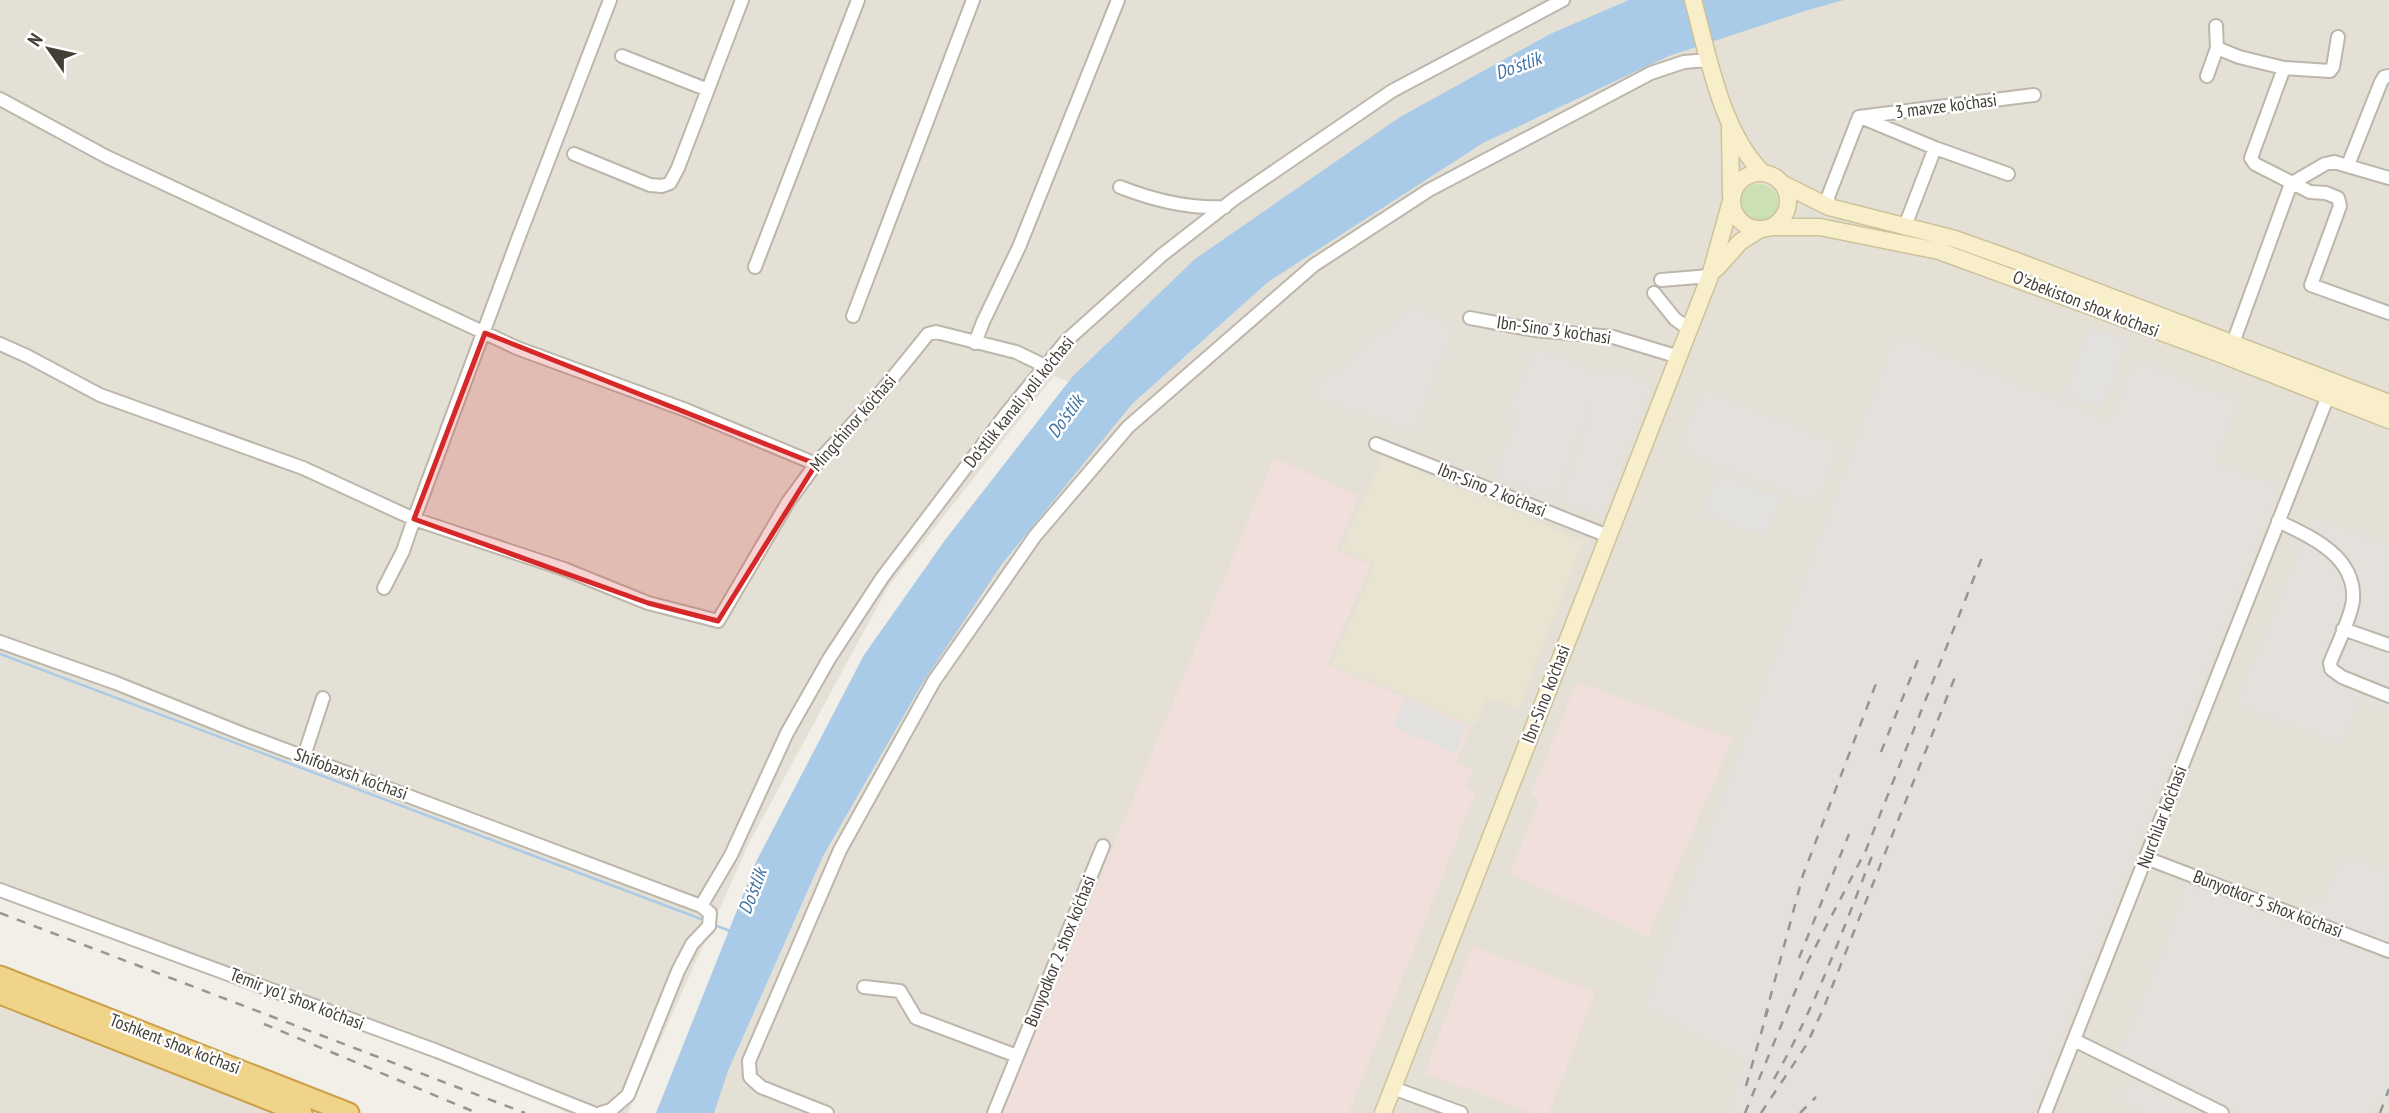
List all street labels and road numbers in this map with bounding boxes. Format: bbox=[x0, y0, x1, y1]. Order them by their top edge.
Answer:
street label: 3 mavze ko'chasi bbox=[1894, 88, 1998, 123]
street label: O'zbekiston shox ko'chasi bbox=[2010, 265, 2163, 342]
street label: Ibn-Sino 3 ko'chasi bbox=[1495, 310, 1613, 349]
street label: Do'stlik kanali yoli ko'chasi bbox=[959, 332, 1079, 472]
street label: Mingchinor ko'chasi bbox=[804, 370, 901, 476]
street label: Ibn-Sino 2 ko'chasi bbox=[1434, 457, 1550, 522]
street label: Ibn-Sino ko'chasi bbox=[1516, 641, 1575, 746]
street label: Shifobaxsh ko'chasi bbox=[291, 742, 411, 805]
street label: Nurchilar ko'chasi bbox=[2131, 762, 2192, 871]
street label: Bunyotkor 5 shox ko'chasi bbox=[2190, 864, 2346, 943]
street label: Bunyodkor 2 shox ko'chasi bbox=[1019, 872, 1100, 1030]
street label: Temir yo'l shox ko'chasi bbox=[227, 962, 368, 1035]
street label: Toshkent shox ko'chasi bbox=[107, 1008, 244, 1079]

